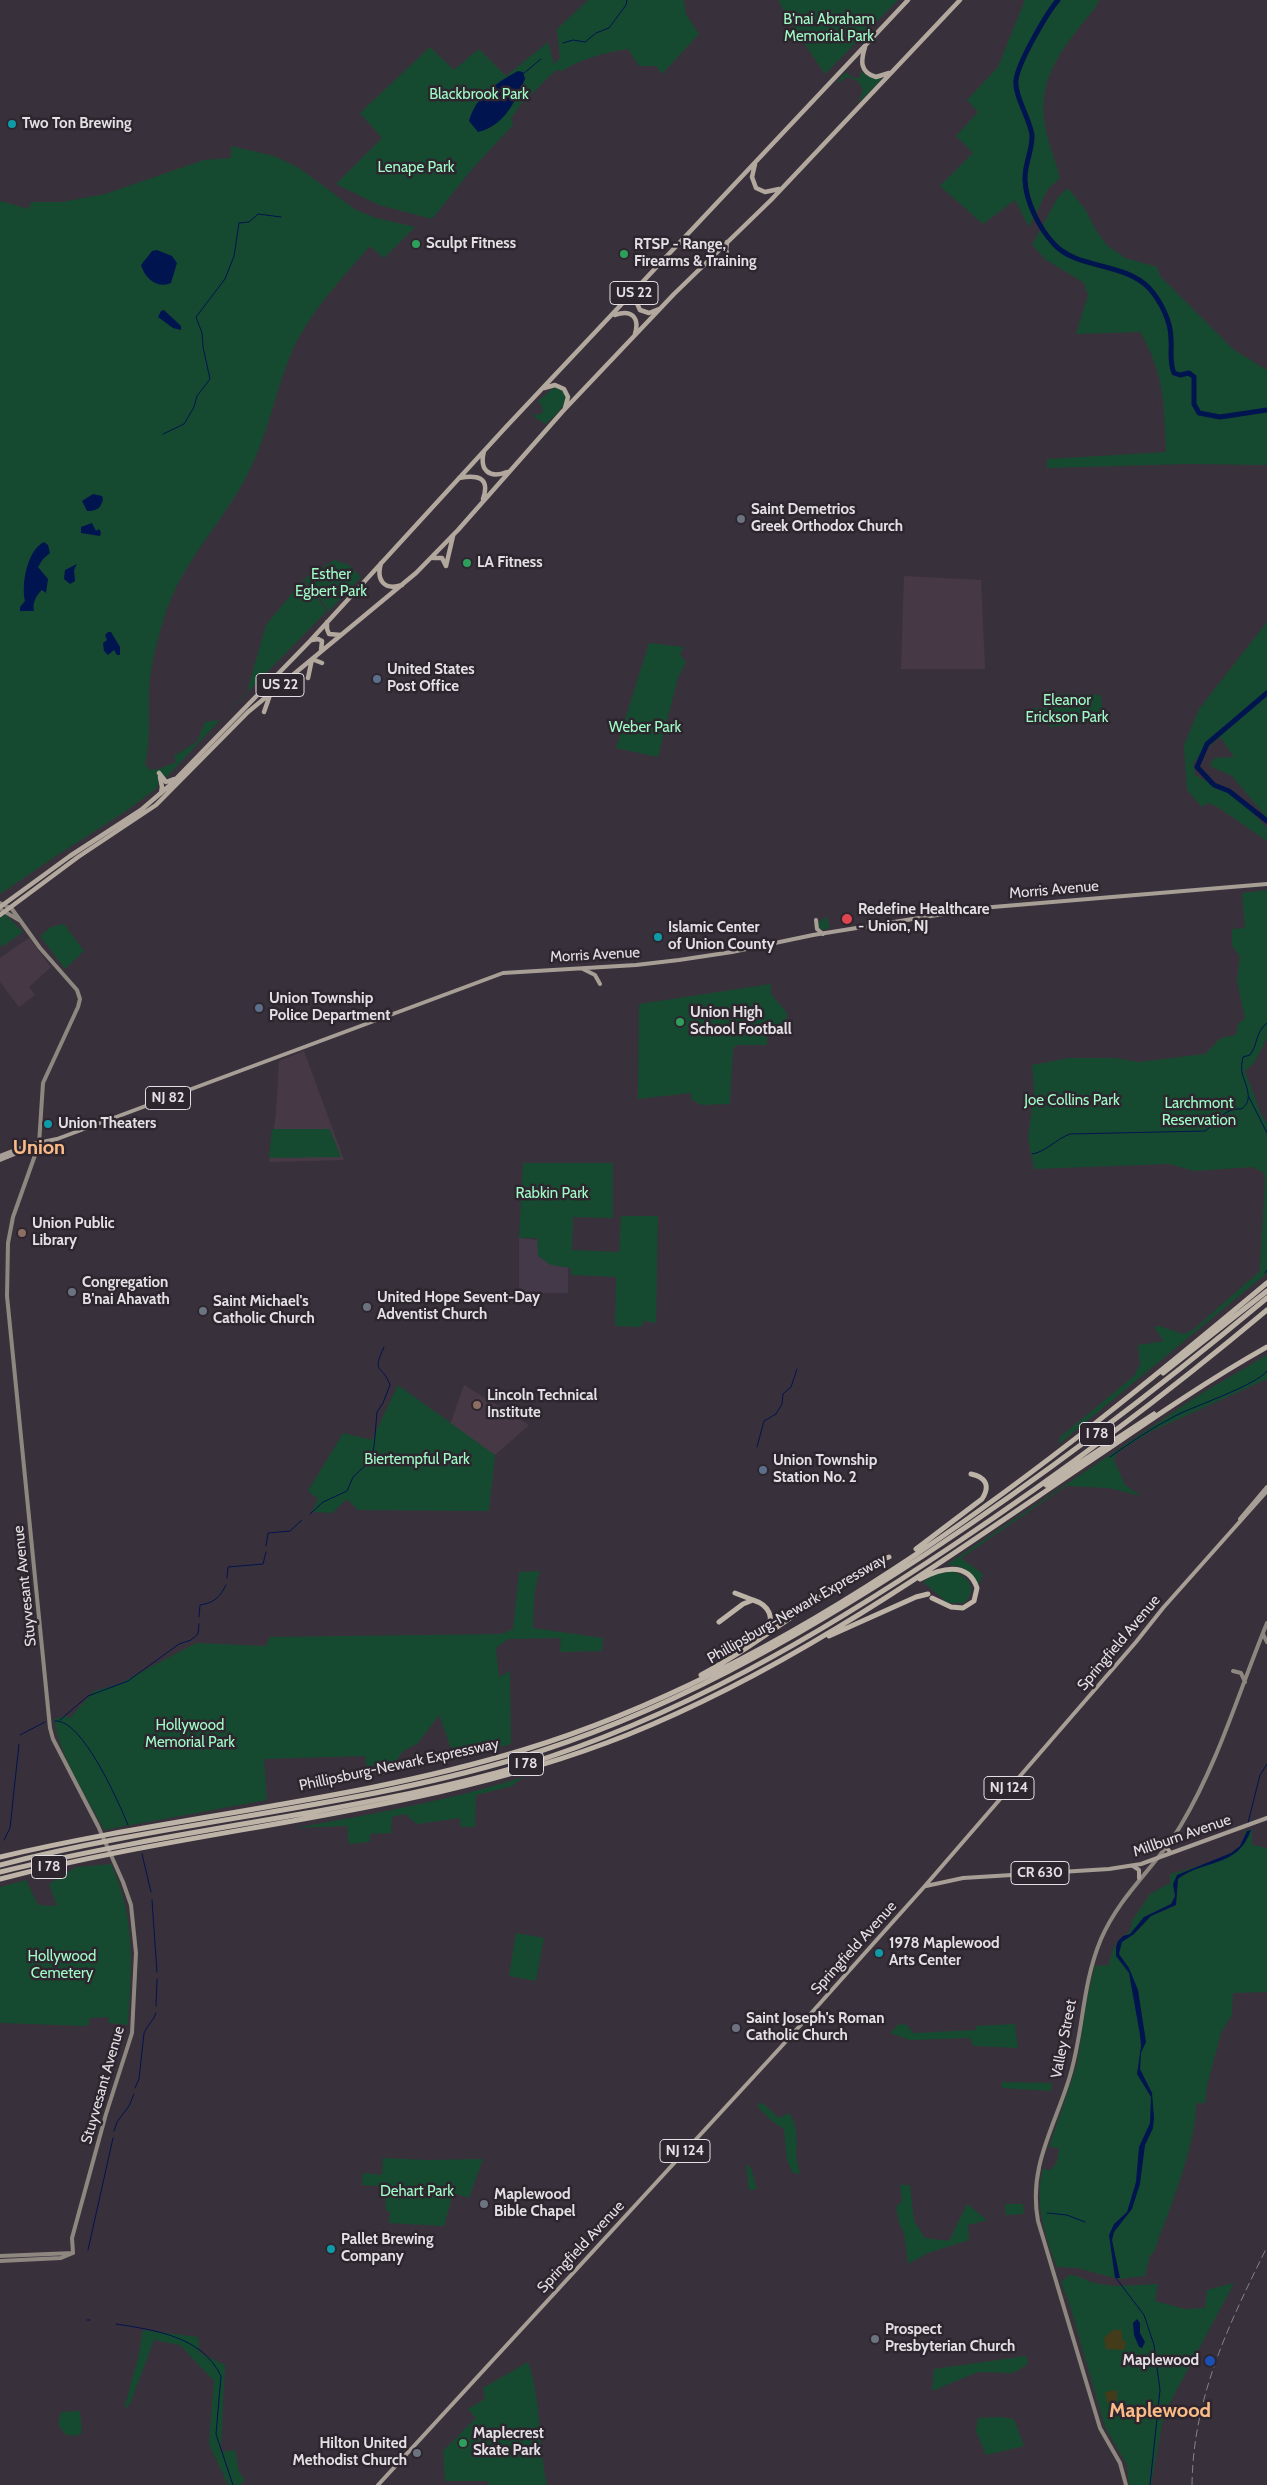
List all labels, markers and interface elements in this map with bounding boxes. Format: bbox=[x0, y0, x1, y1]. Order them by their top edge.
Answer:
park label: B'nai Abraham Memorial Park bbox=[783, 11, 875, 46]
park label: Blackbrook Park bbox=[429, 86, 529, 104]
place label: Two Ton Brewing bbox=[22, 115, 131, 133]
marker: Two Ton Brewing bbox=[6, 118, 18, 130]
park label: Lenape Park bbox=[377, 159, 455, 177]
place label: Sculpt Fitness bbox=[426, 235, 516, 253]
place label: RTSP - Range, Firearms & Training bbox=[634, 236, 757, 271]
marker: Sculpt Fitness bbox=[410, 238, 422, 250]
marker: RTSP - Range, Firearms & Training bbox=[618, 248, 630, 260]
road number: US 22 bbox=[610, 282, 658, 304]
place label: Saint Demetrios Greek Orthodox Church bbox=[751, 501, 903, 536]
marker: Saint Demetrios Greek Orthodox Church bbox=[735, 513, 747, 525]
place label: LA Fitness bbox=[477, 554, 542, 572]
marker: LA Fitness bbox=[461, 557, 473, 569]
park label: Esther Egbert Park bbox=[295, 566, 367, 601]
place label: United States Post Office bbox=[387, 661, 474, 696]
marker: United States Post Office bbox=[371, 673, 383, 685]
road number: US 22 bbox=[256, 674, 304, 696]
park label: Eleanor Erickson Park bbox=[1026, 692, 1108, 727]
park label: Weber Park bbox=[609, 719, 681, 737]
street label: Morris Avenue bbox=[1008, 877, 1100, 903]
place label: Redefine Healthcare - Union, NJ bbox=[858, 901, 989, 936]
marker: Redefine Healthcare - Union, NJ bbox=[840, 912, 854, 926]
place label: Islamic Center of Union County bbox=[668, 919, 775, 954]
marker: Islamic Center of Union County bbox=[652, 931, 664, 943]
street label: Morris Avenue bbox=[550, 944, 640, 966]
place label: Union Township Police Department bbox=[269, 990, 390, 1025]
marker: Union Township Police Department bbox=[253, 1002, 265, 1014]
place label: Union High School Football bbox=[690, 1004, 792, 1039]
marker: Union High School Football bbox=[674, 1016, 686, 1028]
road number: NJ 82 bbox=[146, 1086, 190, 1110]
park label: Joe Collins Park bbox=[1024, 1092, 1120, 1110]
park label: Larchmont Reservation bbox=[1162, 1095, 1236, 1130]
place label: Union Theaters bbox=[58, 1115, 156, 1133]
marker: Union Theaters bbox=[42, 1118, 54, 1130]
district label: Union bbox=[13, 1136, 65, 1160]
park label: Rabkin Park bbox=[515, 1185, 589, 1203]
place label: Union Public Library bbox=[32, 1215, 115, 1250]
marker: Union Public Library bbox=[16, 1227, 28, 1239]
place label: Congregation B'nai Ahavath bbox=[82, 1274, 170, 1309]
marker: Congregation B'nai Ahavath bbox=[66, 1286, 78, 1298]
place label: United Hope Sevent-Day Adventist Church bbox=[377, 1289, 540, 1324]
place label: Saint Michael's Catholic Church bbox=[213, 1293, 315, 1328]
marker: United Hope Sevent-Day Adventist Church bbox=[361, 1301, 373, 1313]
marker: Saint Michael's Catholic Church bbox=[197, 1305, 209, 1317]
place label: Lincoln Technical Institute bbox=[487, 1387, 597, 1422]
marker: Lincoln Technical Institute bbox=[471, 1399, 483, 1411]
road number: I 78 bbox=[1080, 1422, 1114, 1446]
park label: Biertempful Park bbox=[364, 1451, 470, 1469]
place label: Union Township Station No. 2 bbox=[773, 1452, 877, 1487]
marker: Union Township Station No. 2 bbox=[757, 1464, 769, 1476]
street label: Stuyvesant Avenue bbox=[10, 1525, 40, 1647]
street label: Phillipsburg-Newark Expressway bbox=[704, 1550, 890, 1668]
street label: Springfield Avenue bbox=[1074, 1591, 1164, 1695]
park label: Hollywood Memorial Park bbox=[145, 1717, 235, 1752]
street label: Phillipsburg-Newark Expressway bbox=[297, 1735, 501, 1795]
road number: I 78 bbox=[508, 1752, 544, 1776]
road number: NJ 124 bbox=[984, 1776, 1034, 1800]
street label: Millburn Avenue bbox=[1131, 1811, 1233, 1861]
road number: I 78 bbox=[32, 1855, 66, 1878]
road number: CR 630 bbox=[1011, 1862, 1069, 1885]
street label: Springfield Avenue bbox=[807, 1898, 901, 1998]
place label: 1978 Maplewood Arts Center bbox=[889, 1935, 1000, 1970]
marker: 1978 Maplewood Arts Center bbox=[873, 1947, 885, 1959]
park label: Hollywood Cemetery bbox=[28, 1948, 96, 1983]
street label: Valley Street bbox=[1048, 1998, 1080, 2080]
place label: Saint Joseph's Roman Catholic Church bbox=[746, 2010, 884, 2045]
marker: Saint Joseph's Roman Catholic Church bbox=[730, 2022, 742, 2034]
street label: Stuyvesant Avenue bbox=[78, 2024, 128, 2146]
road number: NJ 124 bbox=[660, 2140, 710, 2162]
park label: Dehart Park bbox=[380, 2183, 454, 2201]
place label: Maplewood Bible Chapel bbox=[494, 2186, 576, 2221]
street label: Springfield Avenue bbox=[534, 2197, 628, 2297]
marker: Maplewood Bible Chapel bbox=[478, 2198, 490, 2210]
place label: Pallet Brewing Company bbox=[341, 2231, 433, 2266]
marker: Pallet Brewing Company bbox=[325, 2243, 337, 2255]
place label: Prospect Presbyterian Church bbox=[885, 2321, 1015, 2356]
marker: Prospect Presbyterian Church bbox=[869, 2333, 881, 2345]
place label: Maplewood bbox=[1122, 2352, 1199, 2370]
marker: Maplewood bbox=[1203, 2354, 1217, 2368]
district label: Maplewood bbox=[1109, 2399, 1211, 2423]
place label: Maplecrest Skate Park bbox=[473, 2425, 544, 2460]
place label: Hilton United Methodist Church bbox=[292, 2435, 407, 2470]
marker: Maplecrest Skate Park bbox=[457, 2437, 469, 2449]
marker: Hilton United Methodist Church bbox=[411, 2447, 423, 2459]

